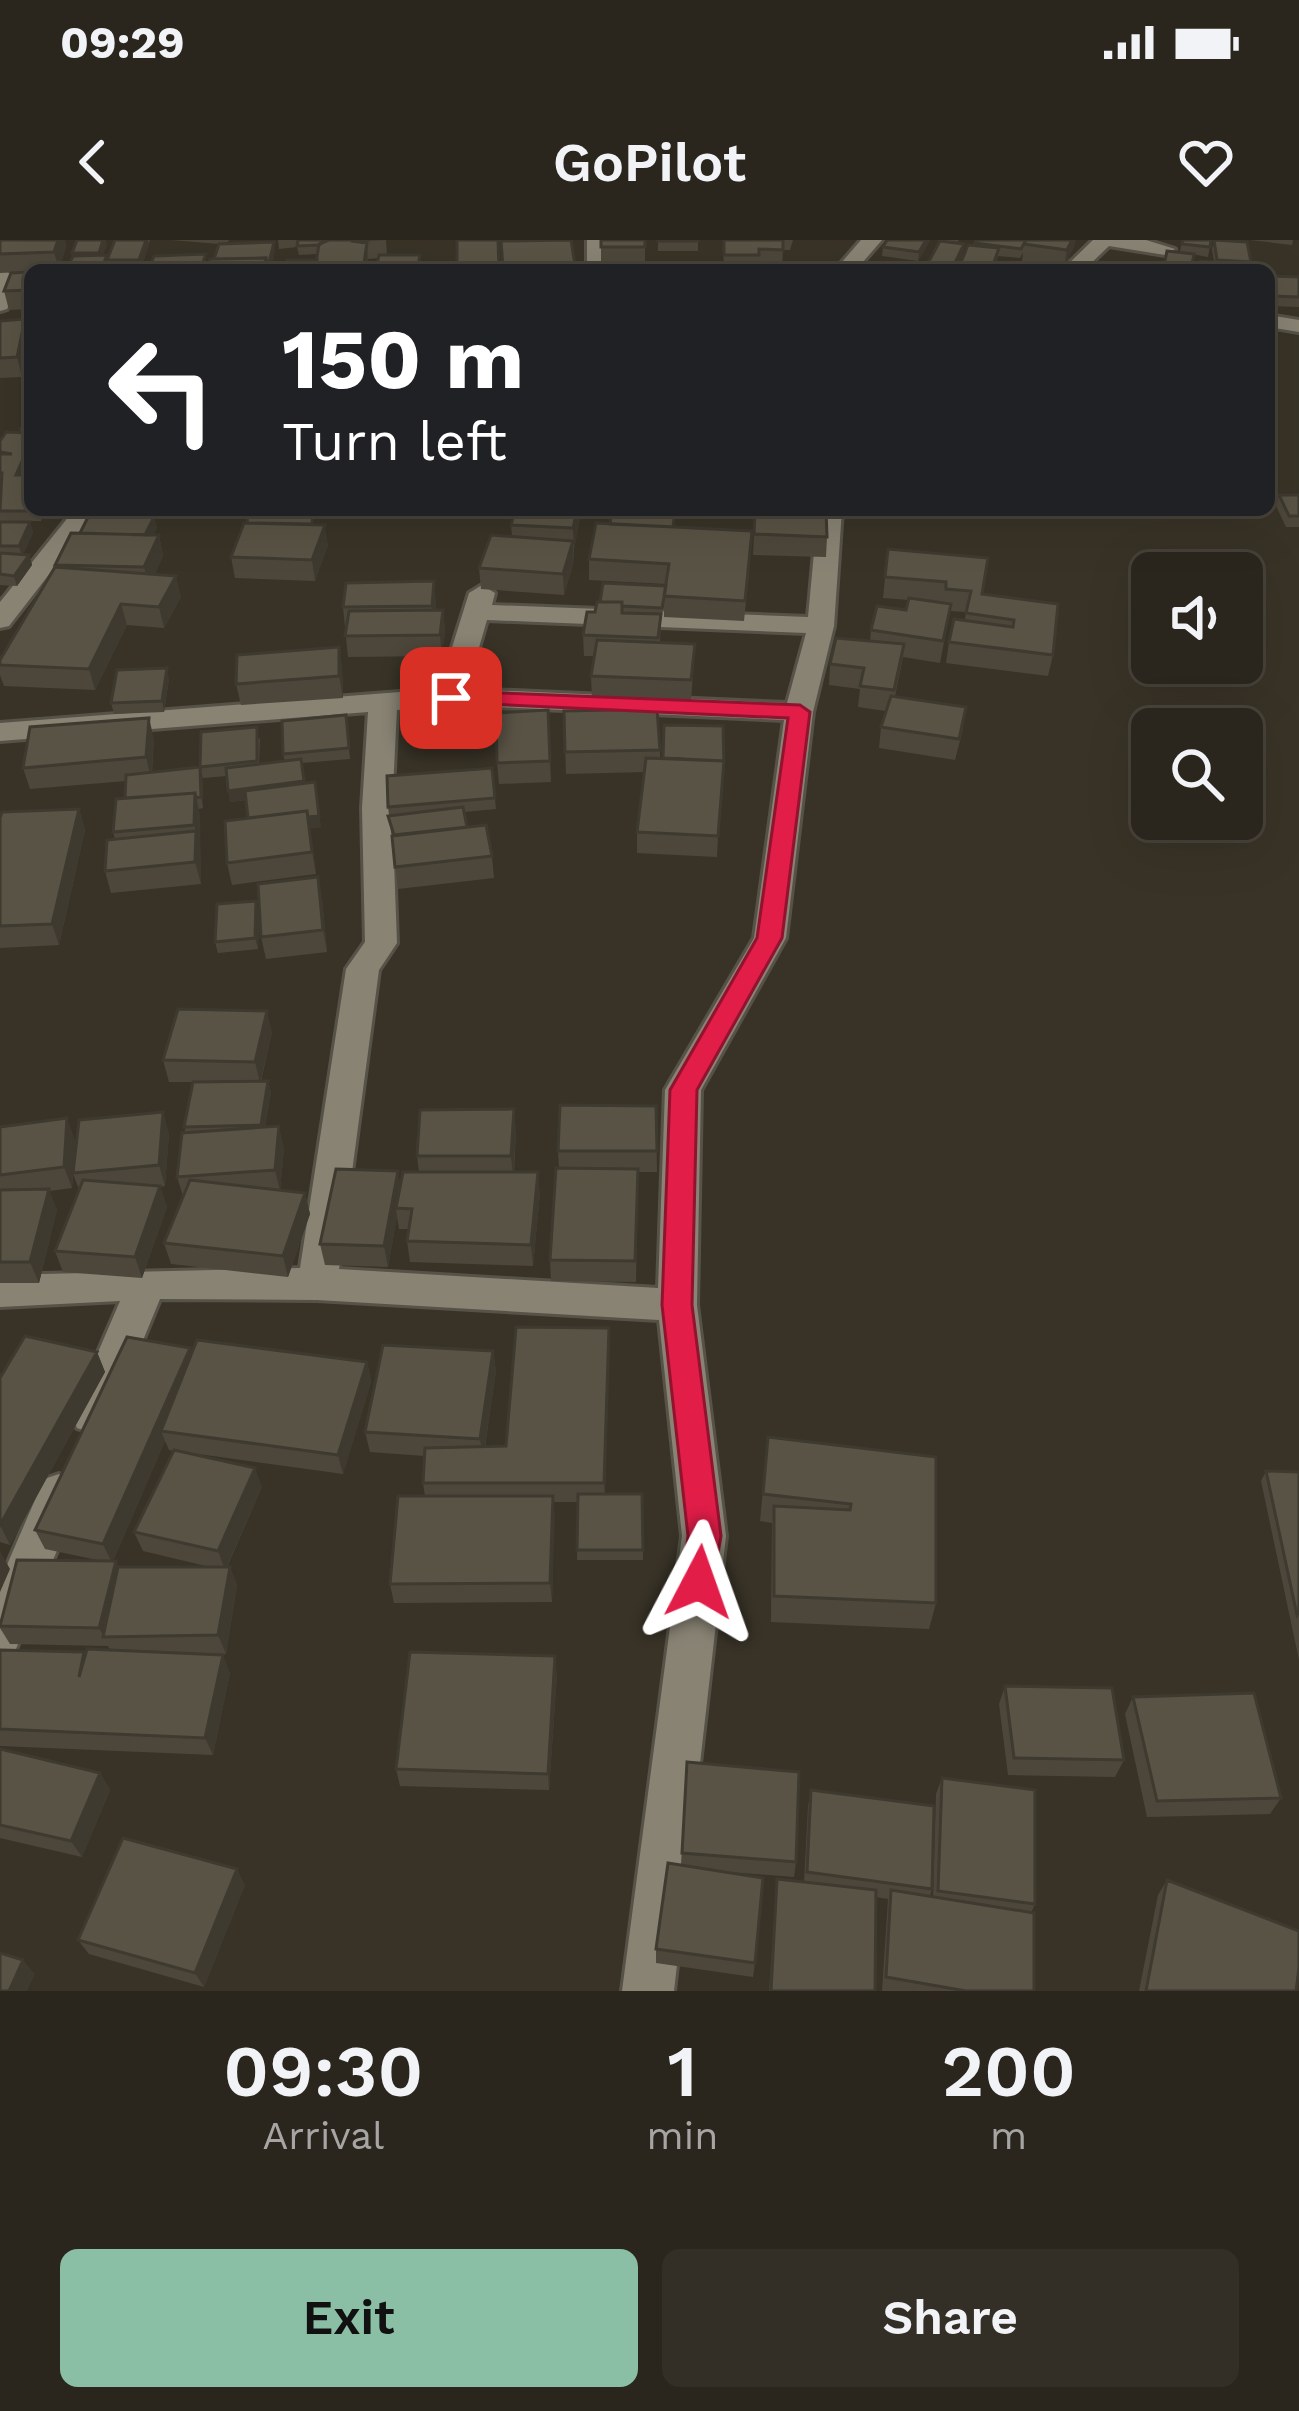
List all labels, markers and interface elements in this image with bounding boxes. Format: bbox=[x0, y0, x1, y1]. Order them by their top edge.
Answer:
text: 09:29 bbox=[60, 16, 185, 69]
icon: back bbox=[60, 129, 126, 195]
icon: heart bbox=[1173, 129, 1239, 195]
text: GoPilot bbox=[553, 131, 746, 194]
text: 150 m bbox=[282, 310, 524, 408]
icon: left bbox=[84, 312, 240, 468]
text: Turn left bbox=[282, 410, 507, 473]
map controls bbox=[1131, 552, 1263, 840]
button: sound bbox=[1131, 552, 1263, 684]
pin bbox=[400, 647, 502, 749]
icon: arrive bbox=[418, 665, 484, 731]
button: search bbox=[1131, 708, 1263, 840]
position arrow bbox=[636, 1519, 762, 1645]
text: 09:30 bbox=[223, 2029, 423, 2113]
text: 1 bbox=[667, 2029, 697, 2113]
text: 200 bbox=[942, 2029, 1076, 2113]
text: Arrival bbox=[262, 2113, 384, 2158]
text: min bbox=[647, 2113, 718, 2158]
text: m bbox=[990, 2113, 1027, 2158]
button: Exit bbox=[60, 2249, 638, 2387]
button: Share bbox=[662, 2249, 1239, 2387]

